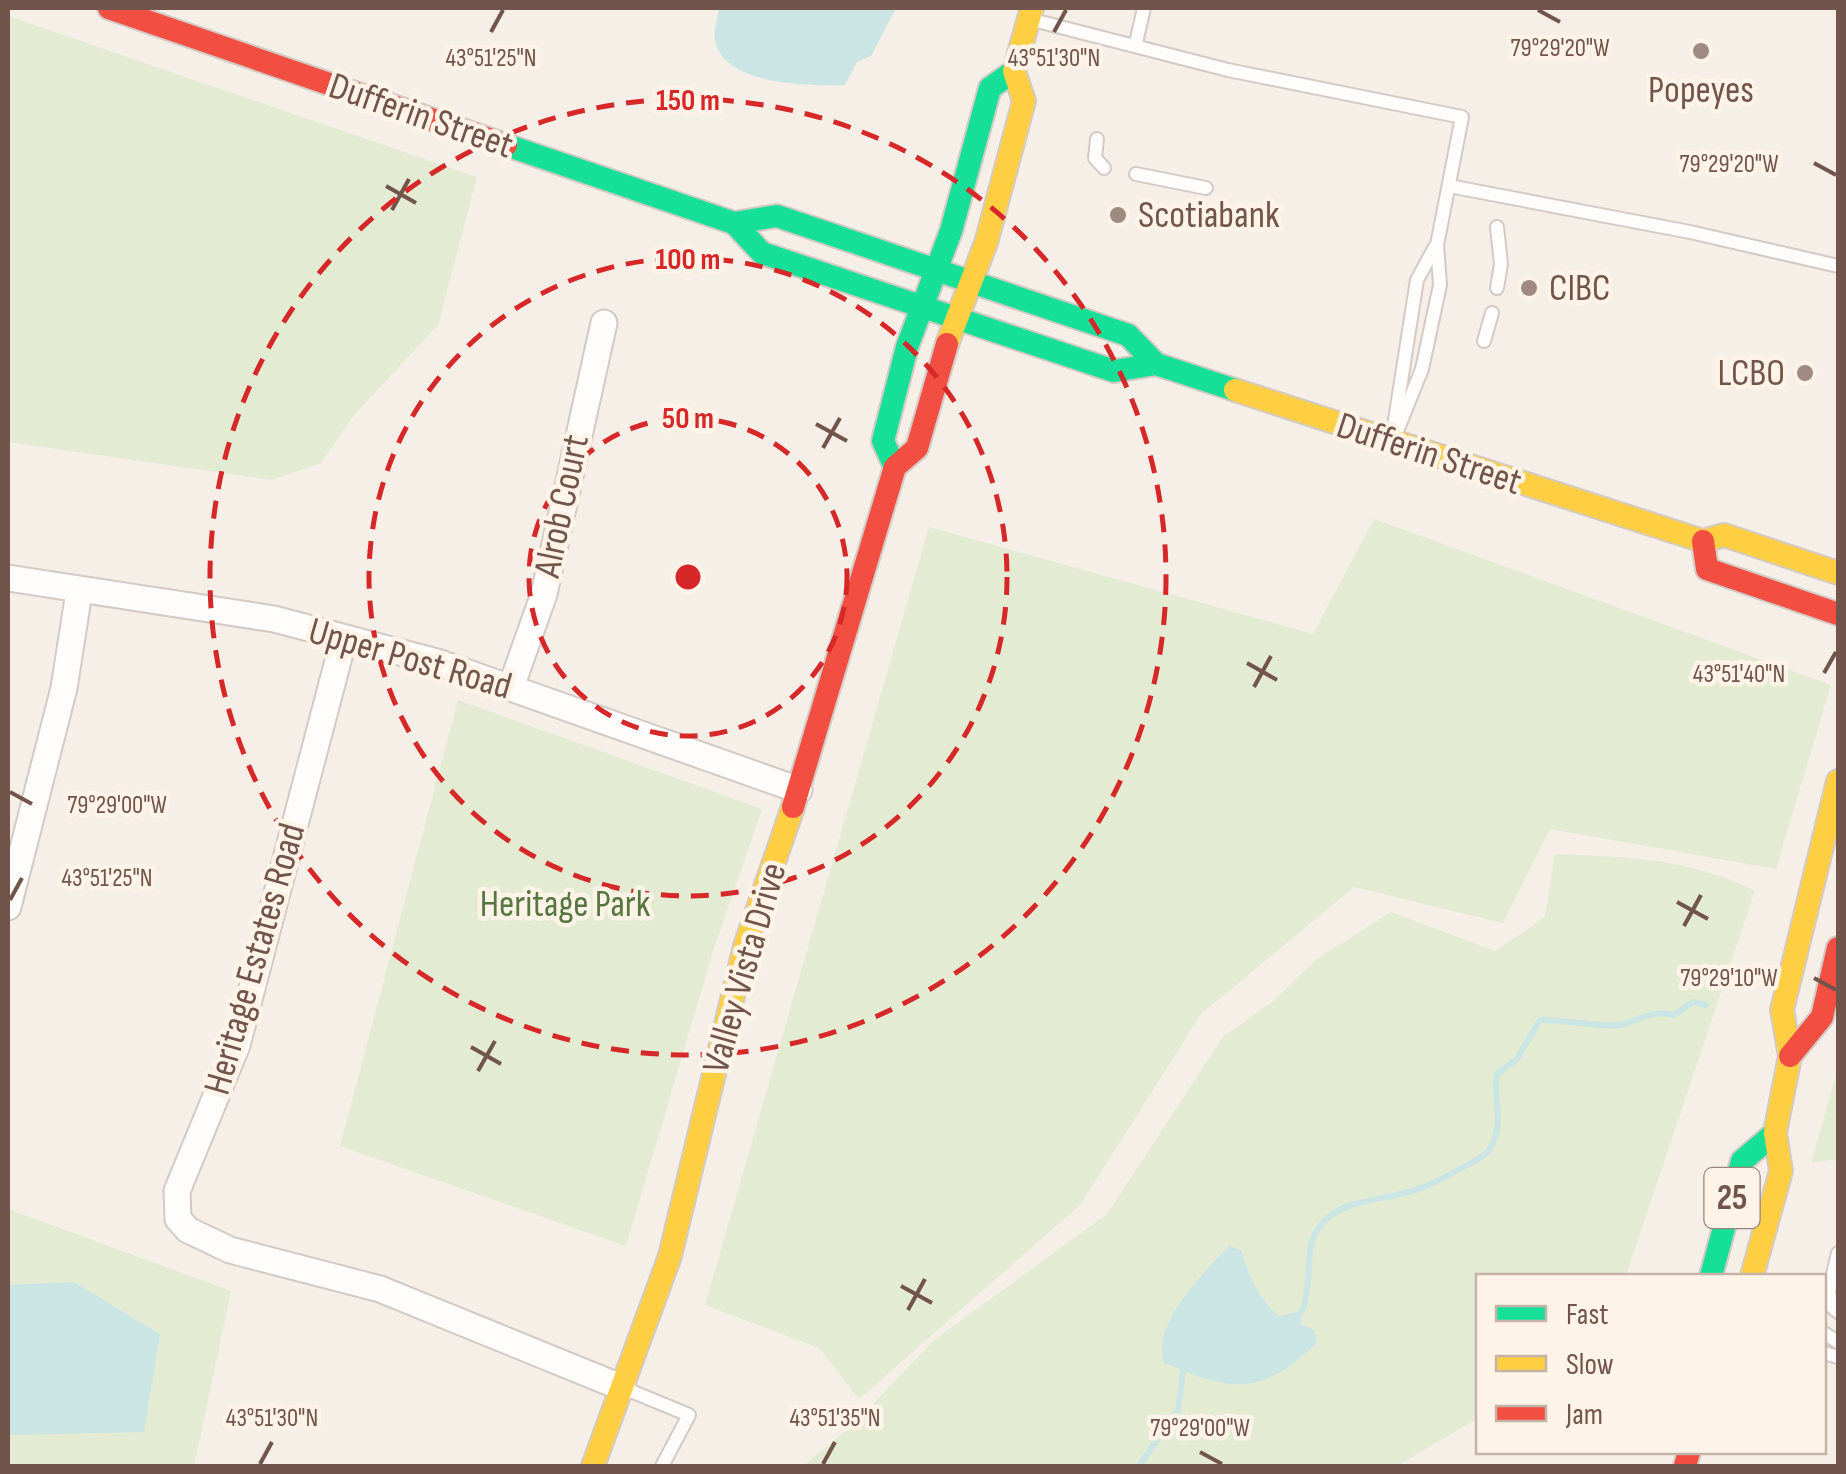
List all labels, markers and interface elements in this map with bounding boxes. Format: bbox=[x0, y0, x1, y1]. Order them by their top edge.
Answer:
text: 79°29'20"W bbox=[1511, 33, 1609, 64]
marker: Popeyes bbox=[1690, 40, 1712, 62]
text: 43°51'25"N bbox=[445, 43, 537, 74]
text: 43°51'30"N bbox=[1008, 43, 1100, 74]
street label: Dufferin Street bbox=[323, 64, 519, 168]
place label: Popeyes bbox=[1648, 68, 1754, 113]
text: 150 m bbox=[656, 83, 720, 119]
text: 79°29'20"W bbox=[1680, 149, 1778, 180]
place label: Scotiabank bbox=[1138, 193, 1280, 238]
marker: Scotiabank bbox=[1107, 204, 1129, 226]
text: 100 m bbox=[656, 242, 720, 278]
place label: CIBC bbox=[1549, 266, 1610, 311]
marker: CIBC bbox=[1518, 277, 1540, 299]
place label: LCBO bbox=[1717, 351, 1785, 396]
marker: LCBO bbox=[1794, 362, 1816, 384]
text: 50 m bbox=[662, 401, 714, 437]
street label: Dufferin Street bbox=[1331, 403, 1527, 505]
street label: Alrob Court bbox=[525, 431, 599, 582]
centre of rings bbox=[670, 559, 706, 595]
street label: Upper Post Road bbox=[303, 609, 517, 709]
text: 43°51'40"N bbox=[1693, 659, 1785, 690]
text: 79°29'00"W bbox=[67, 790, 167, 821]
street label: Heritage Estates Road bbox=[195, 818, 315, 1100]
street label: Valley Vista Drive bbox=[694, 858, 796, 1078]
text: 43°51'25"N bbox=[61, 863, 153, 894]
park label: Heritage Park bbox=[480, 882, 651, 927]
text: 79°29'10"W bbox=[1680, 963, 1778, 994]
road number: 25 bbox=[1704, 1168, 1760, 1228]
legend bbox=[1476, 1274, 1826, 1454]
text: Fast bbox=[1566, 1297, 1608, 1333]
text: Slow bbox=[1566, 1347, 1614, 1383]
text: Jam bbox=[1565, 1397, 1603, 1433]
text: 43°51'30"N bbox=[226, 1403, 318, 1434]
text: 43°51'35"N bbox=[789, 1403, 881, 1434]
text: 79°29'00"W bbox=[1150, 1413, 1250, 1444]

